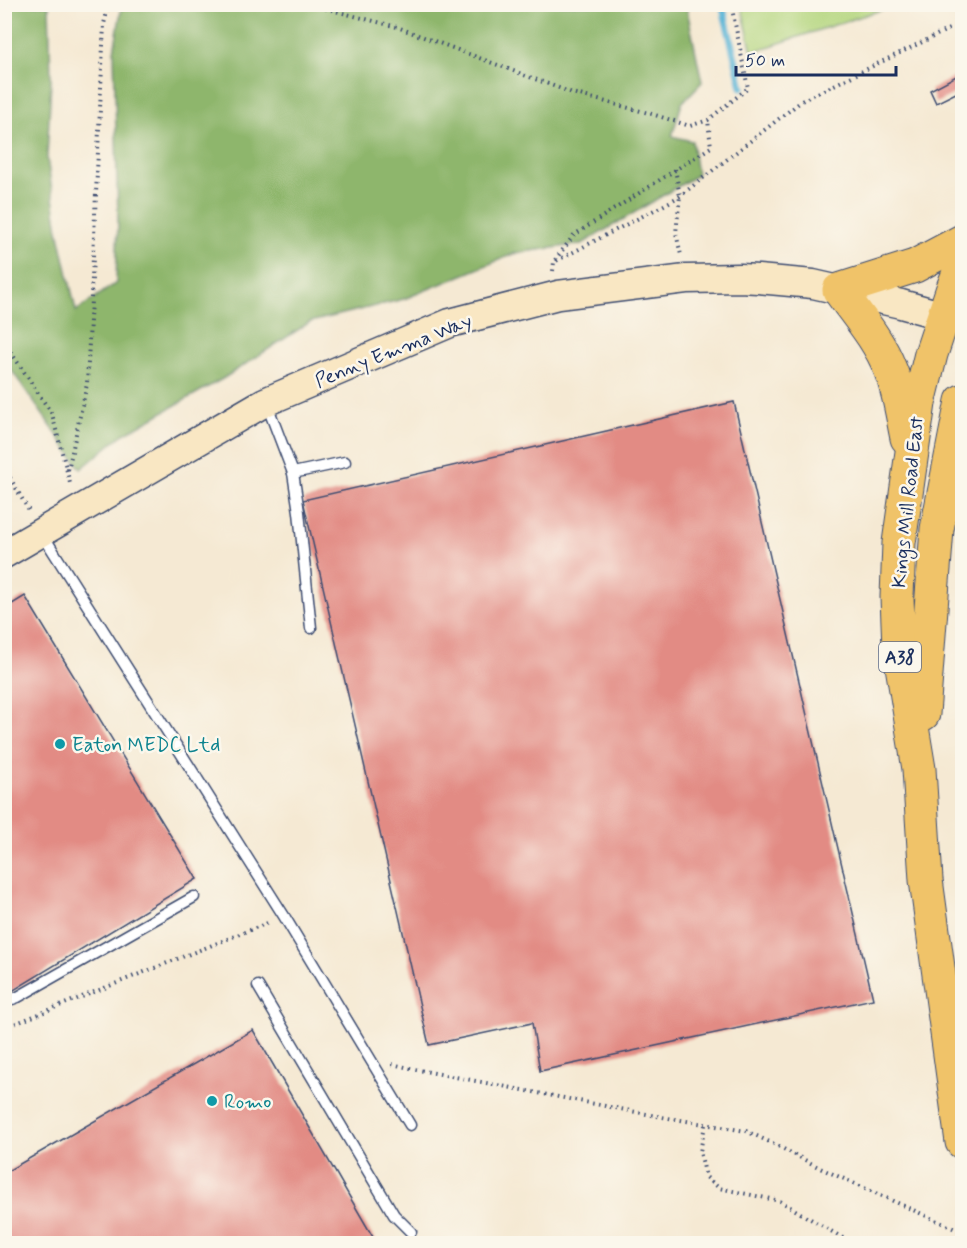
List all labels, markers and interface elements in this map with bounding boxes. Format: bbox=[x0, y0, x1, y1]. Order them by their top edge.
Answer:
scale bar bbox=[736, 39, 896, 77]
text: 50 m bbox=[745, 49, 785, 73]
street label: Penny Emma Way bbox=[311, 308, 476, 395]
street label: Kings Mill Road East bbox=[886, 415, 932, 589]
road number: A38 bbox=[879, 642, 921, 672]
place label: Eaton MEDC Ltd bbox=[72, 732, 220, 759]
marker: Eaton MEDC Ltd bbox=[53, 737, 67, 751]
place label: Romo bbox=[224, 1089, 271, 1116]
marker: Romo bbox=[205, 1094, 219, 1108]

